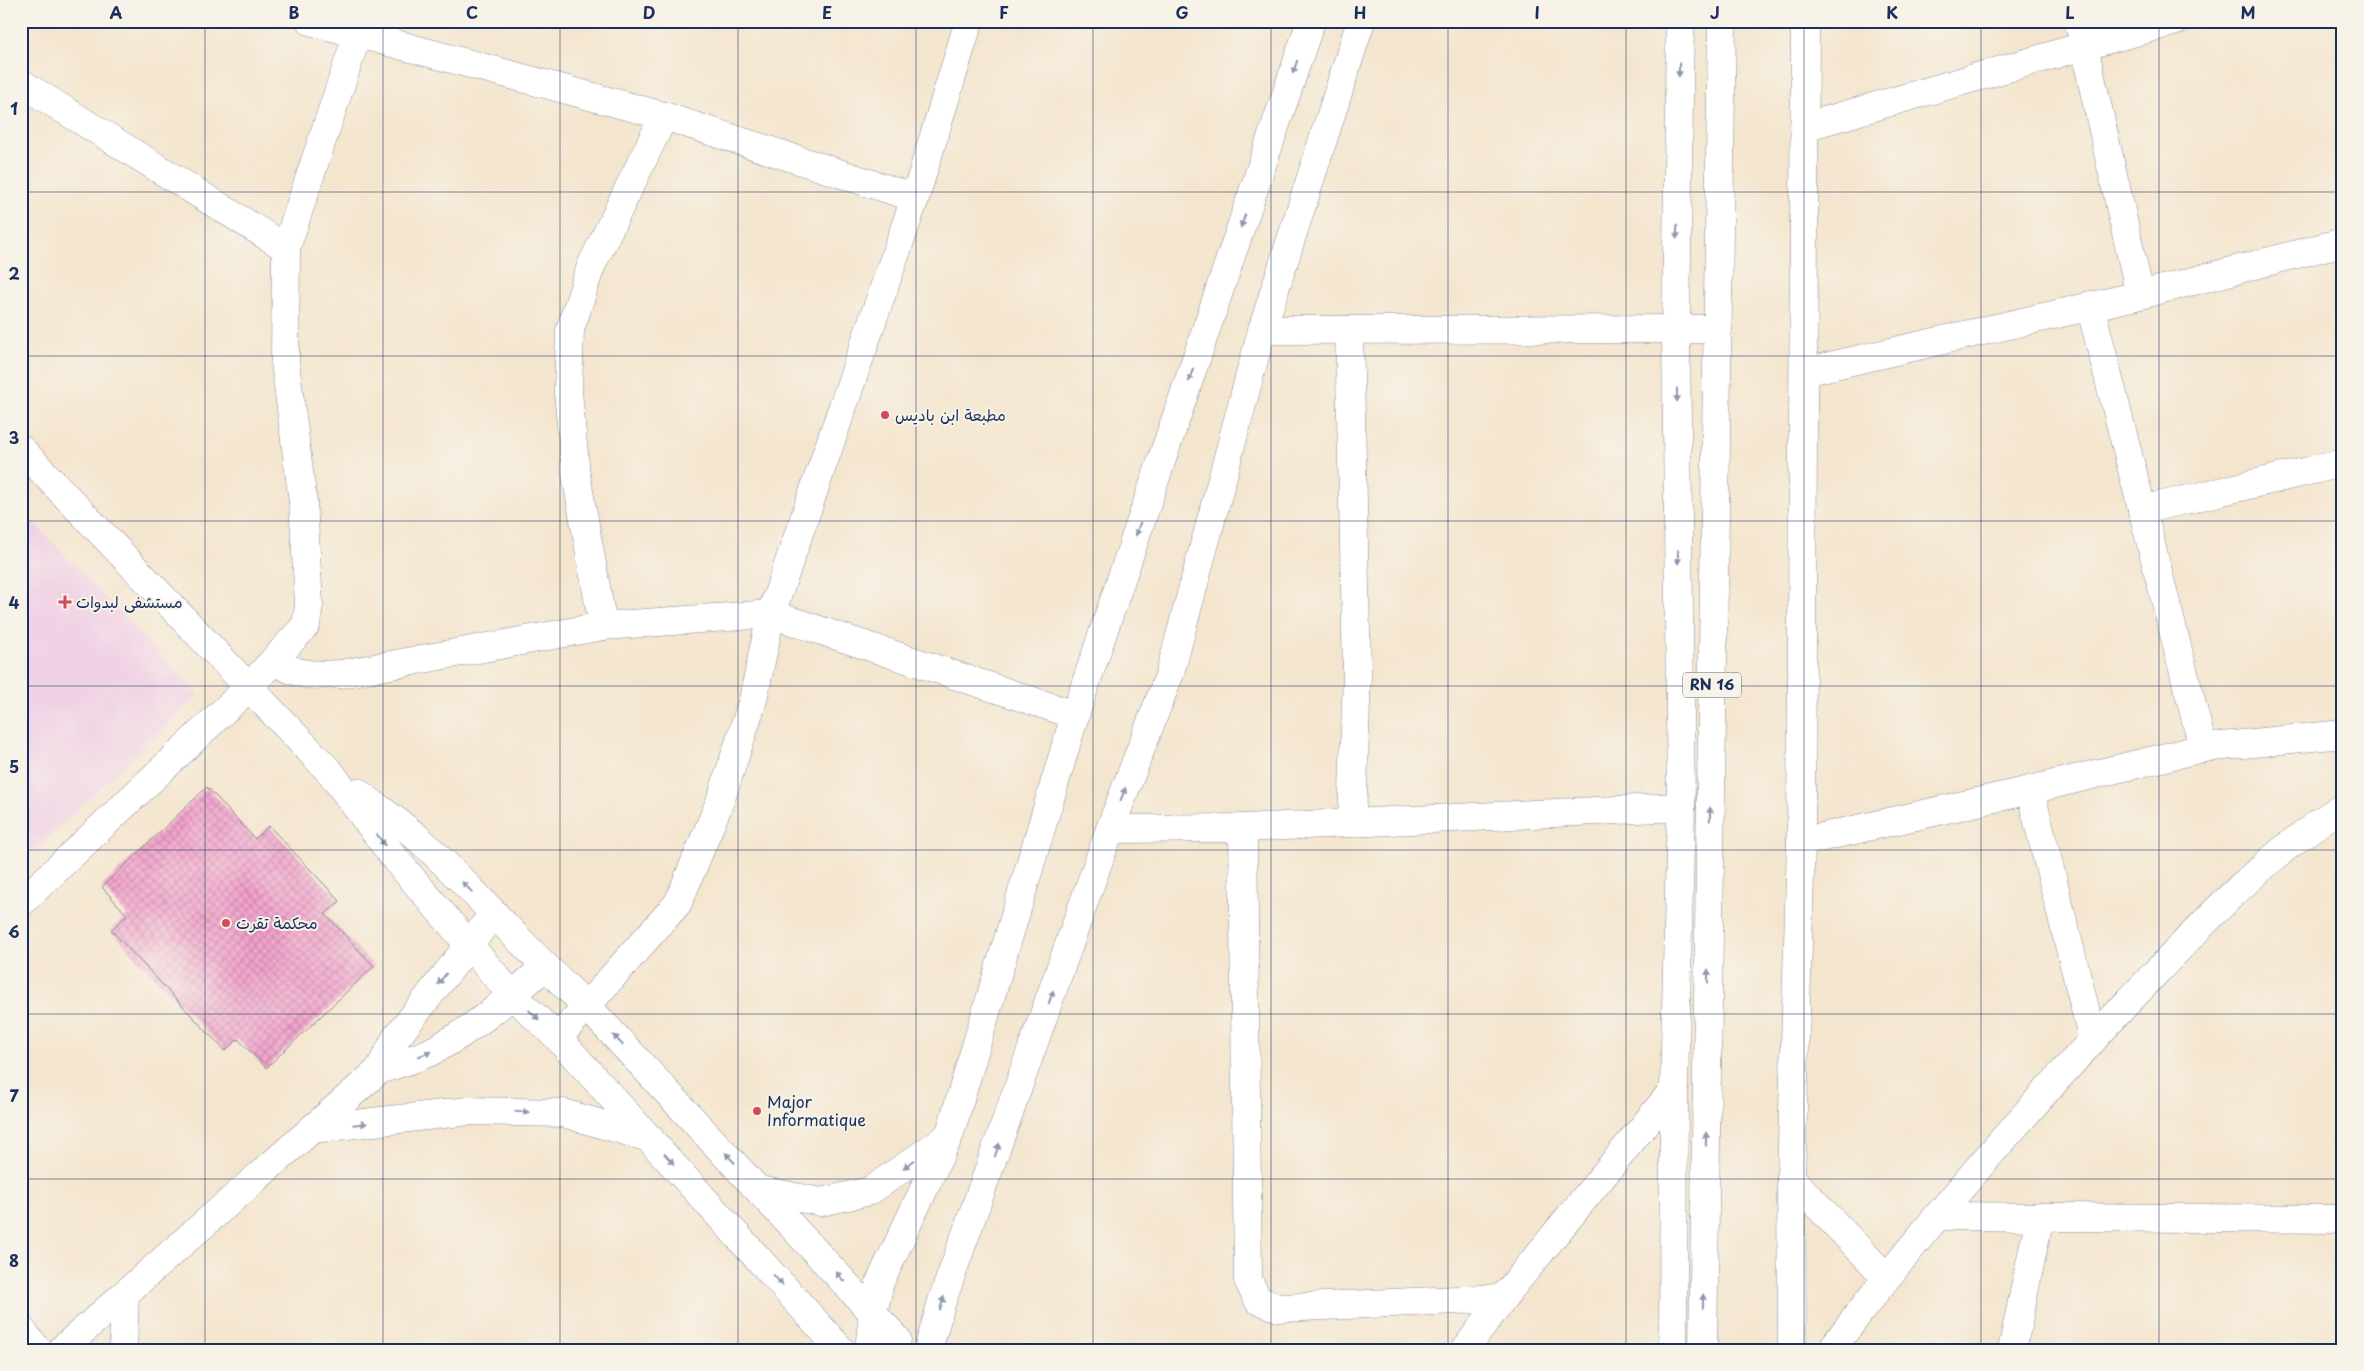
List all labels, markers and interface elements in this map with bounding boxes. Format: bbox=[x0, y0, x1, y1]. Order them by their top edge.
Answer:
text: A bbox=[110, 0, 123, 24]
text: B bbox=[289, 0, 300, 24]
text: C bbox=[466, 0, 478, 24]
text: D bbox=[643, 0, 655, 24]
text: E bbox=[822, 0, 832, 24]
text: F bbox=[999, 0, 1009, 24]
text: G bbox=[1175, 0, 1189, 24]
text: H bbox=[1354, 0, 1366, 24]
text: I bbox=[1534, 0, 1540, 24]
text: J bbox=[1710, 0, 1720, 24]
text: K bbox=[1886, 0, 1898, 24]
text: L bbox=[2065, 0, 2075, 24]
text: M bbox=[2240, 0, 2256, 24]
one-way arrow bbox=[1291, 60, 1299, 75]
one-way arrow bbox=[1675, 62, 1683, 78]
text: 1 bbox=[10, 96, 18, 120]
one-way arrow bbox=[1239, 214, 1246, 229]
one-way arrow bbox=[1673, 225, 1681, 241]
text: 2 bbox=[8, 261, 20, 285]
one-way arrow bbox=[1186, 368, 1194, 383]
one-way arrow bbox=[1673, 387, 1681, 403]
place label: مطبعة ابن باديس bbox=[895, 402, 1006, 426]
marker: مطبعة ابن باديس bbox=[879, 409, 891, 421]
text: 3 bbox=[9, 425, 19, 449]
one-way arrow bbox=[1134, 522, 1142, 537]
one-way arrow bbox=[1675, 550, 1683, 566]
place label: مستشفى لبدوات bbox=[76, 589, 183, 613]
text: 4 bbox=[9, 590, 20, 614]
marker: مستشفى لبدوات bbox=[58, 595, 72, 609]
road number: RN 16 bbox=[1683, 672, 1741, 698]
text: 5 bbox=[9, 754, 19, 778]
one-way arrow bbox=[1120, 787, 1127, 802]
one-way arrow bbox=[1707, 805, 1715, 821]
one-way arrow bbox=[376, 833, 386, 847]
one-way arrow bbox=[462, 881, 474, 893]
place label: محكمة تقرت bbox=[236, 910, 318, 934]
marker: محكمة تقرت bbox=[220, 917, 232, 929]
text: 6 bbox=[8, 919, 20, 943]
one-way arrow bbox=[1704, 968, 1712, 984]
one-way arrow bbox=[436, 972, 447, 985]
one-way arrow bbox=[1047, 989, 1055, 1004]
one-way arrow bbox=[527, 1009, 539, 1021]
one-way arrow bbox=[612, 1034, 624, 1046]
one-way arrow bbox=[418, 1050, 433, 1058]
text: 7 bbox=[9, 1083, 19, 1107]
place label: Major Informatique bbox=[767, 1089, 866, 1131]
marker: Major Informatique bbox=[751, 1105, 763, 1117]
one-way arrow bbox=[514, 1108, 530, 1116]
one-way arrow bbox=[352, 1120, 368, 1128]
one-way arrow bbox=[1702, 1130, 1710, 1146]
one-way arrow bbox=[993, 1142, 1001, 1157]
one-way arrow bbox=[663, 1152, 675, 1164]
one-way arrow bbox=[724, 1153, 736, 1165]
one-way arrow bbox=[902, 1159, 915, 1169]
text: 8 bbox=[9, 1248, 19, 1272]
one-way arrow bbox=[834, 1272, 846, 1284]
one-way arrow bbox=[772, 1273, 784, 1285]
one-way arrow bbox=[1700, 1293, 1708, 1309]
one-way arrow bbox=[938, 1295, 946, 1310]

